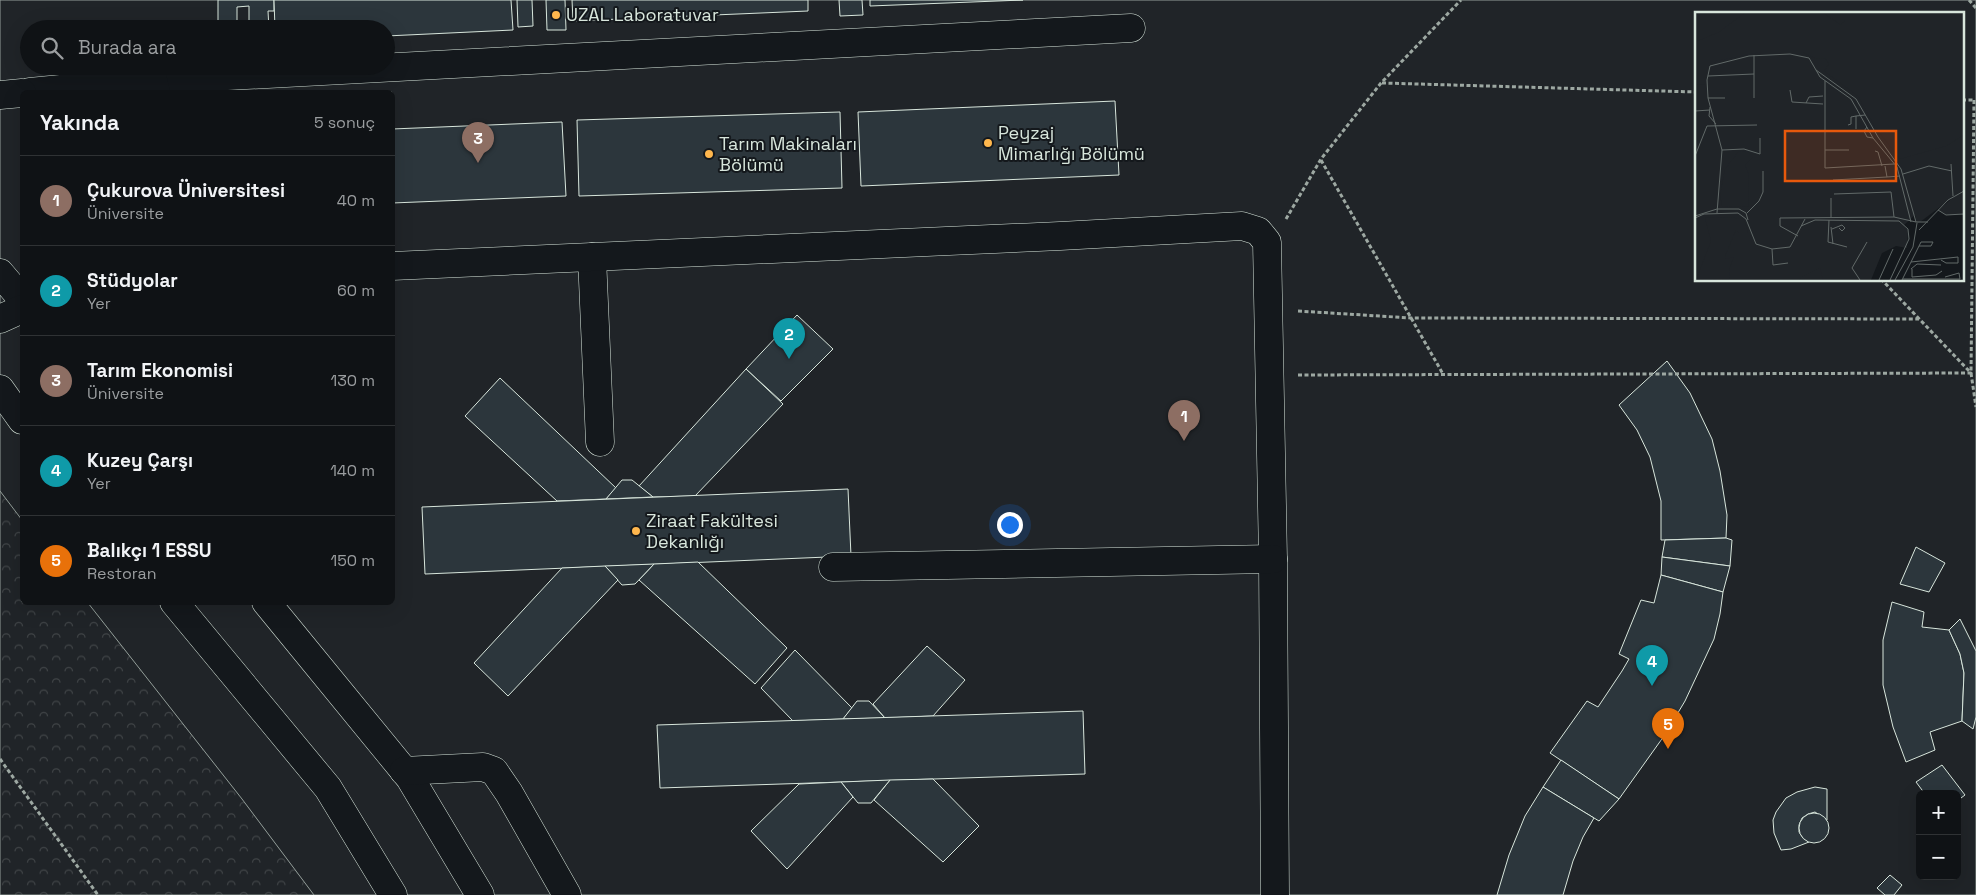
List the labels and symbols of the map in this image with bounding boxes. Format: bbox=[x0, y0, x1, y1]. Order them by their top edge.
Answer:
place label: UZAL Laboratuvar bbox=[566, 3, 719, 26]
marker: UZAL Laboratuvar bbox=[550, 9, 562, 21]
inset map bbox=[1695, 12, 1964, 281]
place label: Peyzaj Mimarlığı Bölümü bbox=[998, 121, 1145, 165]
pin: 3 bbox=[462, 122, 494, 163]
place label: Tarım Makinaları Bölümü bbox=[719, 132, 857, 176]
marker: Peyzaj Mimarlığı Bölümü bbox=[982, 137, 994, 149]
marker: Tarım Makinaları Bölümü bbox=[703, 148, 715, 160]
pin: 2 bbox=[773, 318, 805, 359]
pin: 1 bbox=[1168, 400, 1200, 441]
place label: Ziraat Fakültesi Dekanlığı bbox=[646, 509, 778, 553]
your location bbox=[997, 512, 1023, 538]
marker: Ziraat Fakültesi Dekanlığı bbox=[630, 525, 642, 537]
pin: 4 bbox=[1636, 645, 1668, 686]
pin: 5 bbox=[1652, 708, 1684, 749]

